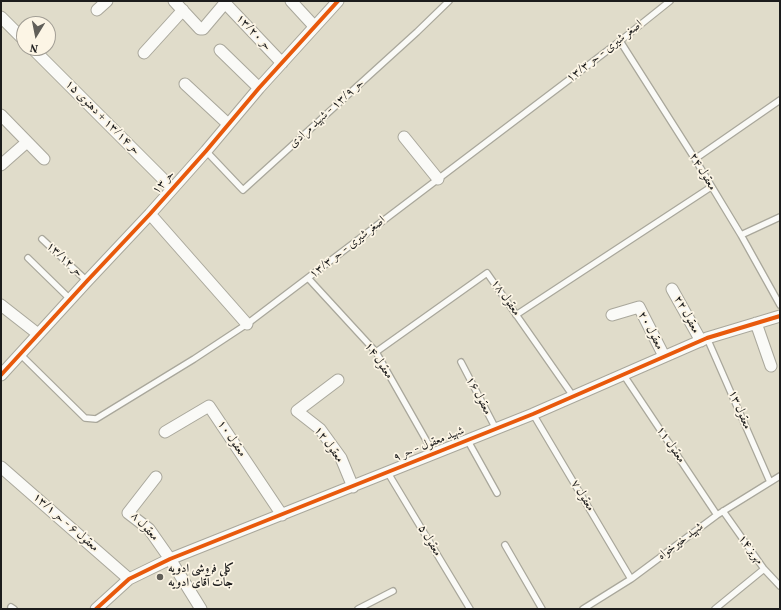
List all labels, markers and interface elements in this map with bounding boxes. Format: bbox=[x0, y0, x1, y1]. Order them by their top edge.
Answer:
street label: حر ۱۳/۲۰ bbox=[232, 12, 274, 54]
north arrow bbox=[16, 16, 56, 56]
street label: اصغر شیری - حر ۱۳/۳ bbox=[564, 18, 646, 86]
text: N bbox=[29, 39, 39, 55]
street label: حر ۱۳/۱۴ + دهنوی ۱۵ bbox=[61, 77, 143, 159]
street label: حر ۱۳/۹ - شهید مرادی bbox=[287, 77, 367, 151]
street label: معقول ۲۴ bbox=[685, 151, 719, 193]
street label: حر ۱۳ bbox=[150, 168, 178, 198]
street label: اصغر شیری - حر ۱۳/۳ bbox=[307, 214, 389, 282]
street label: حر ۱۳/۱۲ bbox=[42, 239, 86, 281]
street label: معقول ۱۸ bbox=[487, 277, 523, 319]
street label: معقول ۲۲ bbox=[670, 293, 702, 337]
street label: معقول ۲۰ bbox=[634, 309, 666, 353]
street label: معقول ۱۴ bbox=[360, 340, 396, 382]
street label: معقول ۱۶ bbox=[462, 374, 494, 418]
street label: معقول ۱۳ bbox=[724, 388, 754, 432]
street label: معقول ۱۰ bbox=[213, 418, 249, 460]
street label: معقول ۱۲ bbox=[310, 424, 346, 466]
street label: شهید معقول - حر ۹ bbox=[391, 424, 467, 466]
street label: معقول ۱۱ bbox=[652, 424, 688, 466]
street label: معقول ۷ bbox=[567, 478, 597, 514]
street label: معقول ۶ - حر ۱۳/۱ bbox=[29, 490, 101, 556]
street label: معقول ۸ bbox=[127, 510, 161, 544]
street label: شهید خیرخواه bbox=[655, 520, 707, 564]
street label: معقول ۵ bbox=[414, 523, 444, 559]
street label: مهریز ۱۴ bbox=[734, 532, 766, 568]
place label: کلی فروشی ادویه جات آقای ادویه bbox=[168, 563, 234, 591]
marker: کلی فروشی ادویه جات آقای ادویه bbox=[155, 572, 165, 582]

